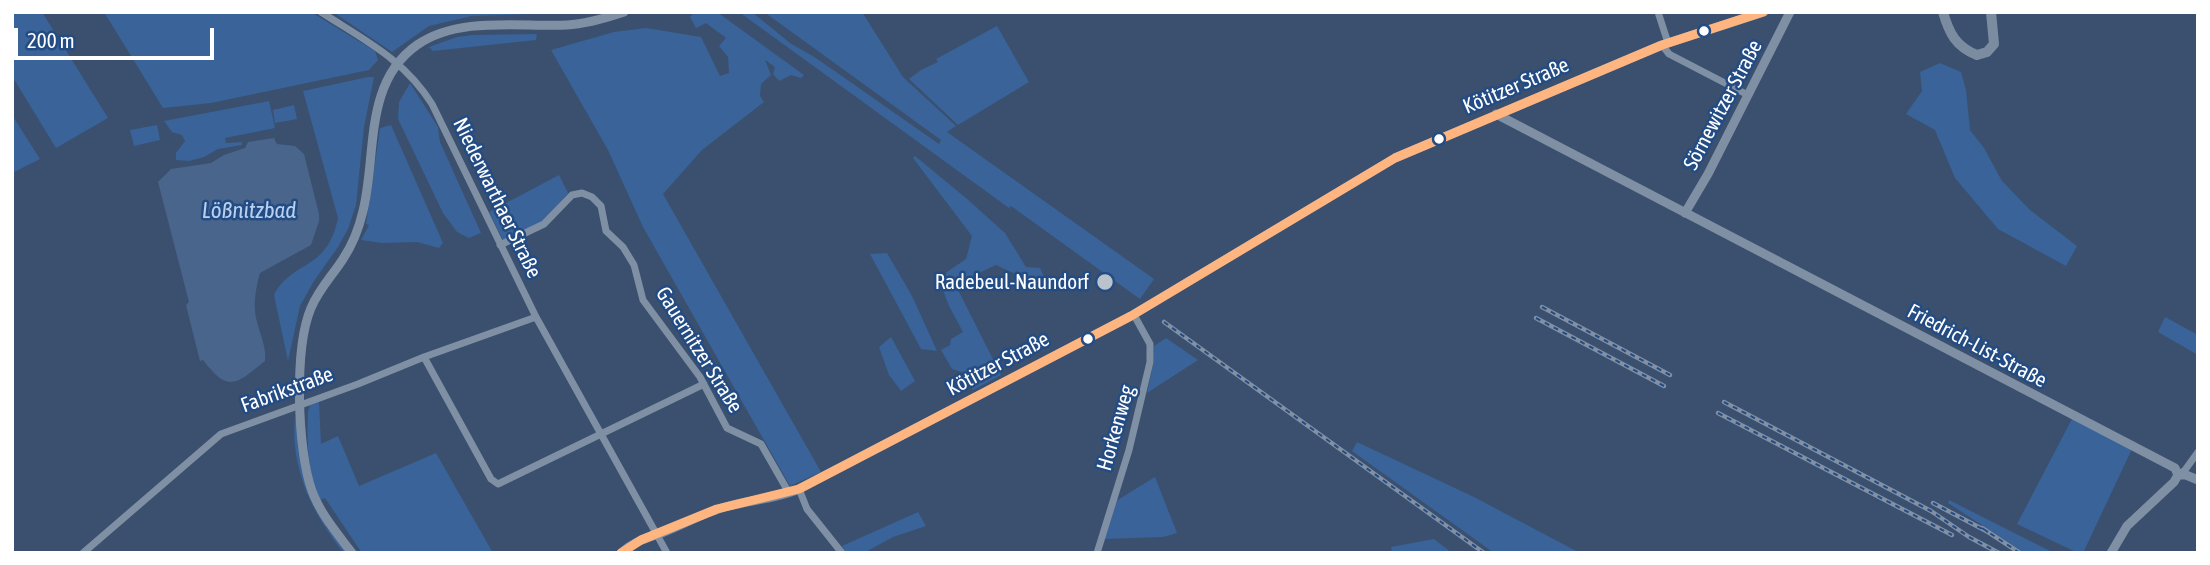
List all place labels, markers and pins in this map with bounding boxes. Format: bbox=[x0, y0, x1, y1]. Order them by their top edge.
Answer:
unlabelled marker bbox=[1697, 24, 1711, 38]
unlabelled marker bbox=[1432, 132, 1446, 146]
place label: Radebeul-Naundorf bbox=[935, 269, 1089, 295]
marker: Radebeul-Naundorf bbox=[1095, 272, 1115, 292]
unlabelled marker bbox=[1081, 332, 1095, 346]

